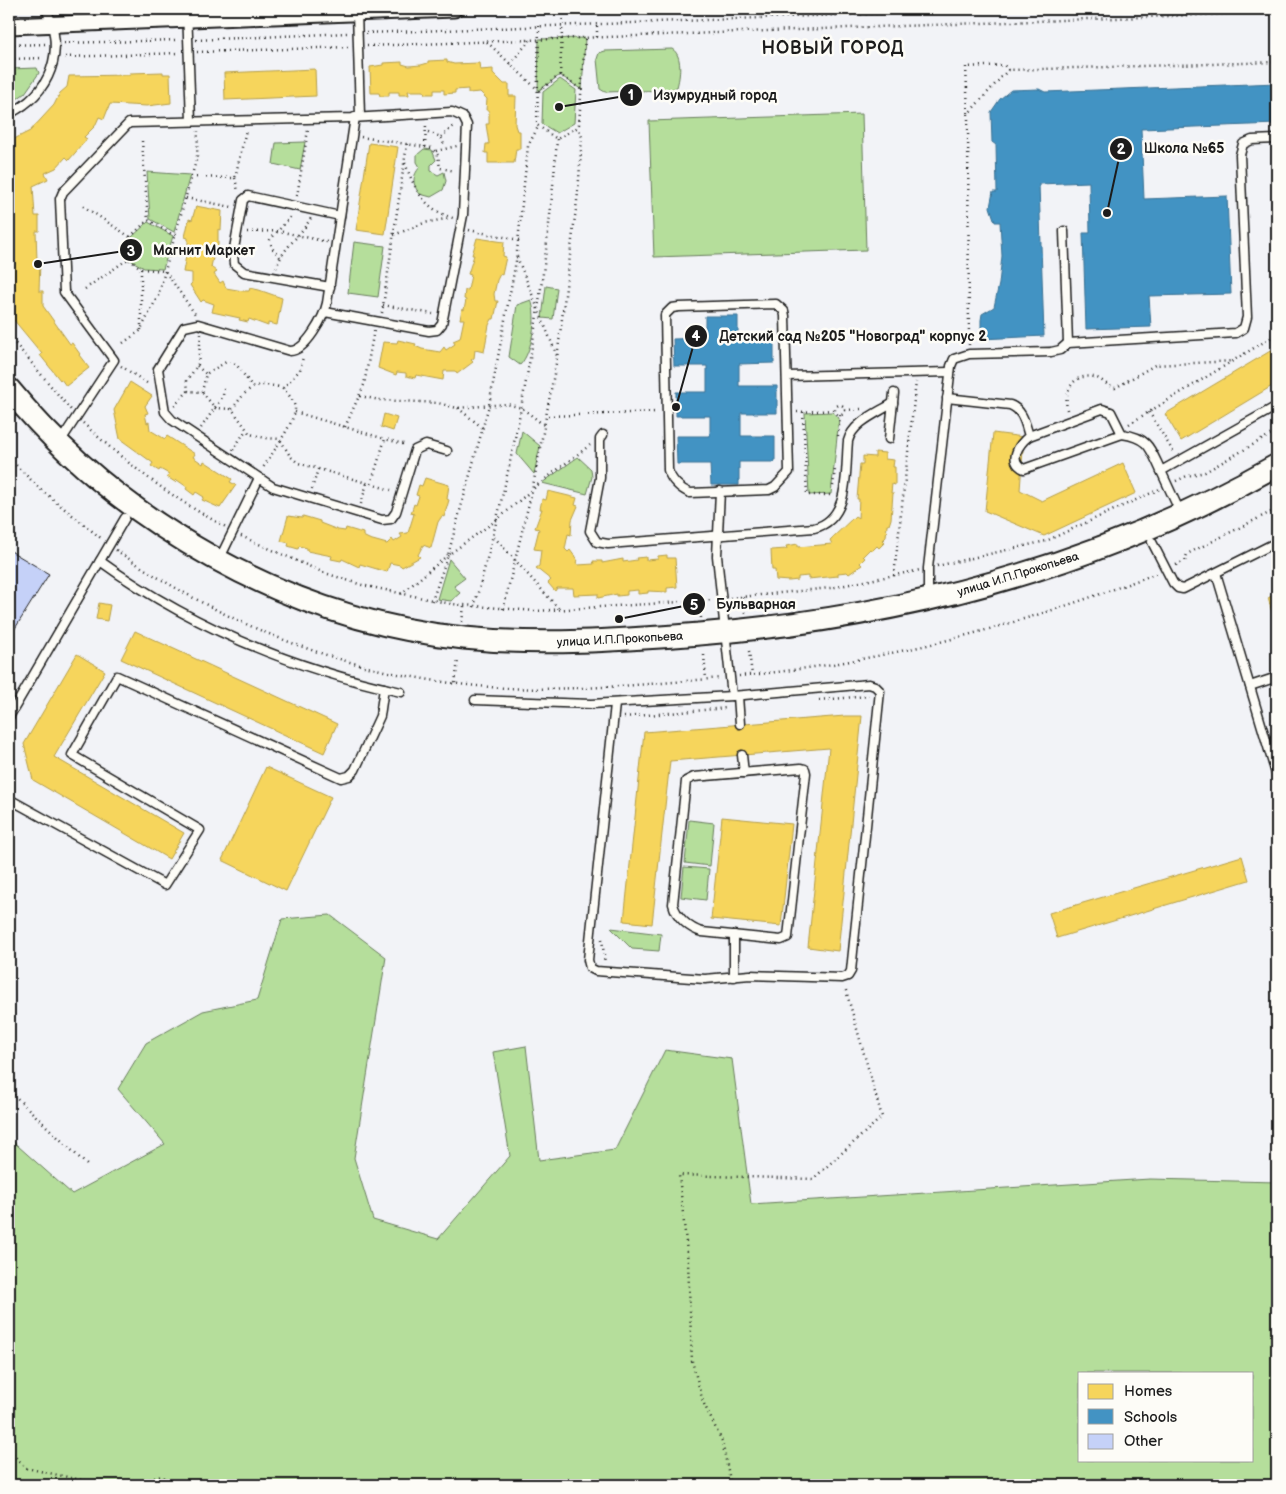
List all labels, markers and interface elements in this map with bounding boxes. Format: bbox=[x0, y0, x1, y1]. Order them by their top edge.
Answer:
district label: НОВЫЙ ГОРОД bbox=[762, 36, 904, 59]
callout: Изумрудный город bbox=[618, 81, 787, 110]
text: 1 bbox=[628, 86, 634, 105]
text: Изумрудный город bbox=[653, 87, 778, 104]
callout: Школа №65 bbox=[1109, 134, 1234, 163]
text: 2 bbox=[1117, 140, 1126, 159]
text: Школа №65 bbox=[1144, 140, 1224, 157]
callout: Магнит Маркет bbox=[118, 236, 265, 265]
text: 3 bbox=[127, 242, 136, 261]
text: Магнит Маркет bbox=[153, 242, 255, 259]
callout: Детский сад №205 "Новоград" корпус 2 bbox=[684, 321, 996, 350]
text: 4 bbox=[692, 327, 701, 346]
text: Детский сад №205 "Новоград" корпус 2 bbox=[719, 328, 987, 345]
street label: улица И.П.Прокопьева bbox=[956, 549, 1081, 600]
callout: Бульварная bbox=[681, 590, 806, 619]
text: 5 bbox=[690, 596, 699, 615]
text: Бульварная bbox=[716, 596, 796, 613]
street label: улица И.П.Прокопьева bbox=[557, 629, 684, 650]
legend bbox=[1078, 1372, 1254, 1462]
text: Homes bbox=[1124, 1382, 1173, 1401]
text: Schools bbox=[1124, 1408, 1178, 1427]
text: Other bbox=[1124, 1432, 1163, 1451]

